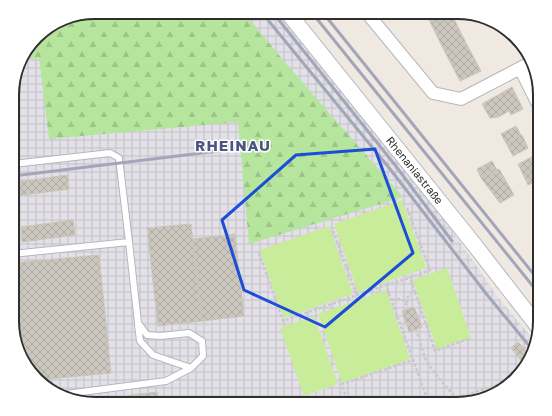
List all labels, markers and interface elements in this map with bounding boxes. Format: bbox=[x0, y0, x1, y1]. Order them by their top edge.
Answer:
street label: Rhenaniastraße bbox=[384, 134, 446, 206]
district label: RHEINAU bbox=[195, 136, 271, 154]

